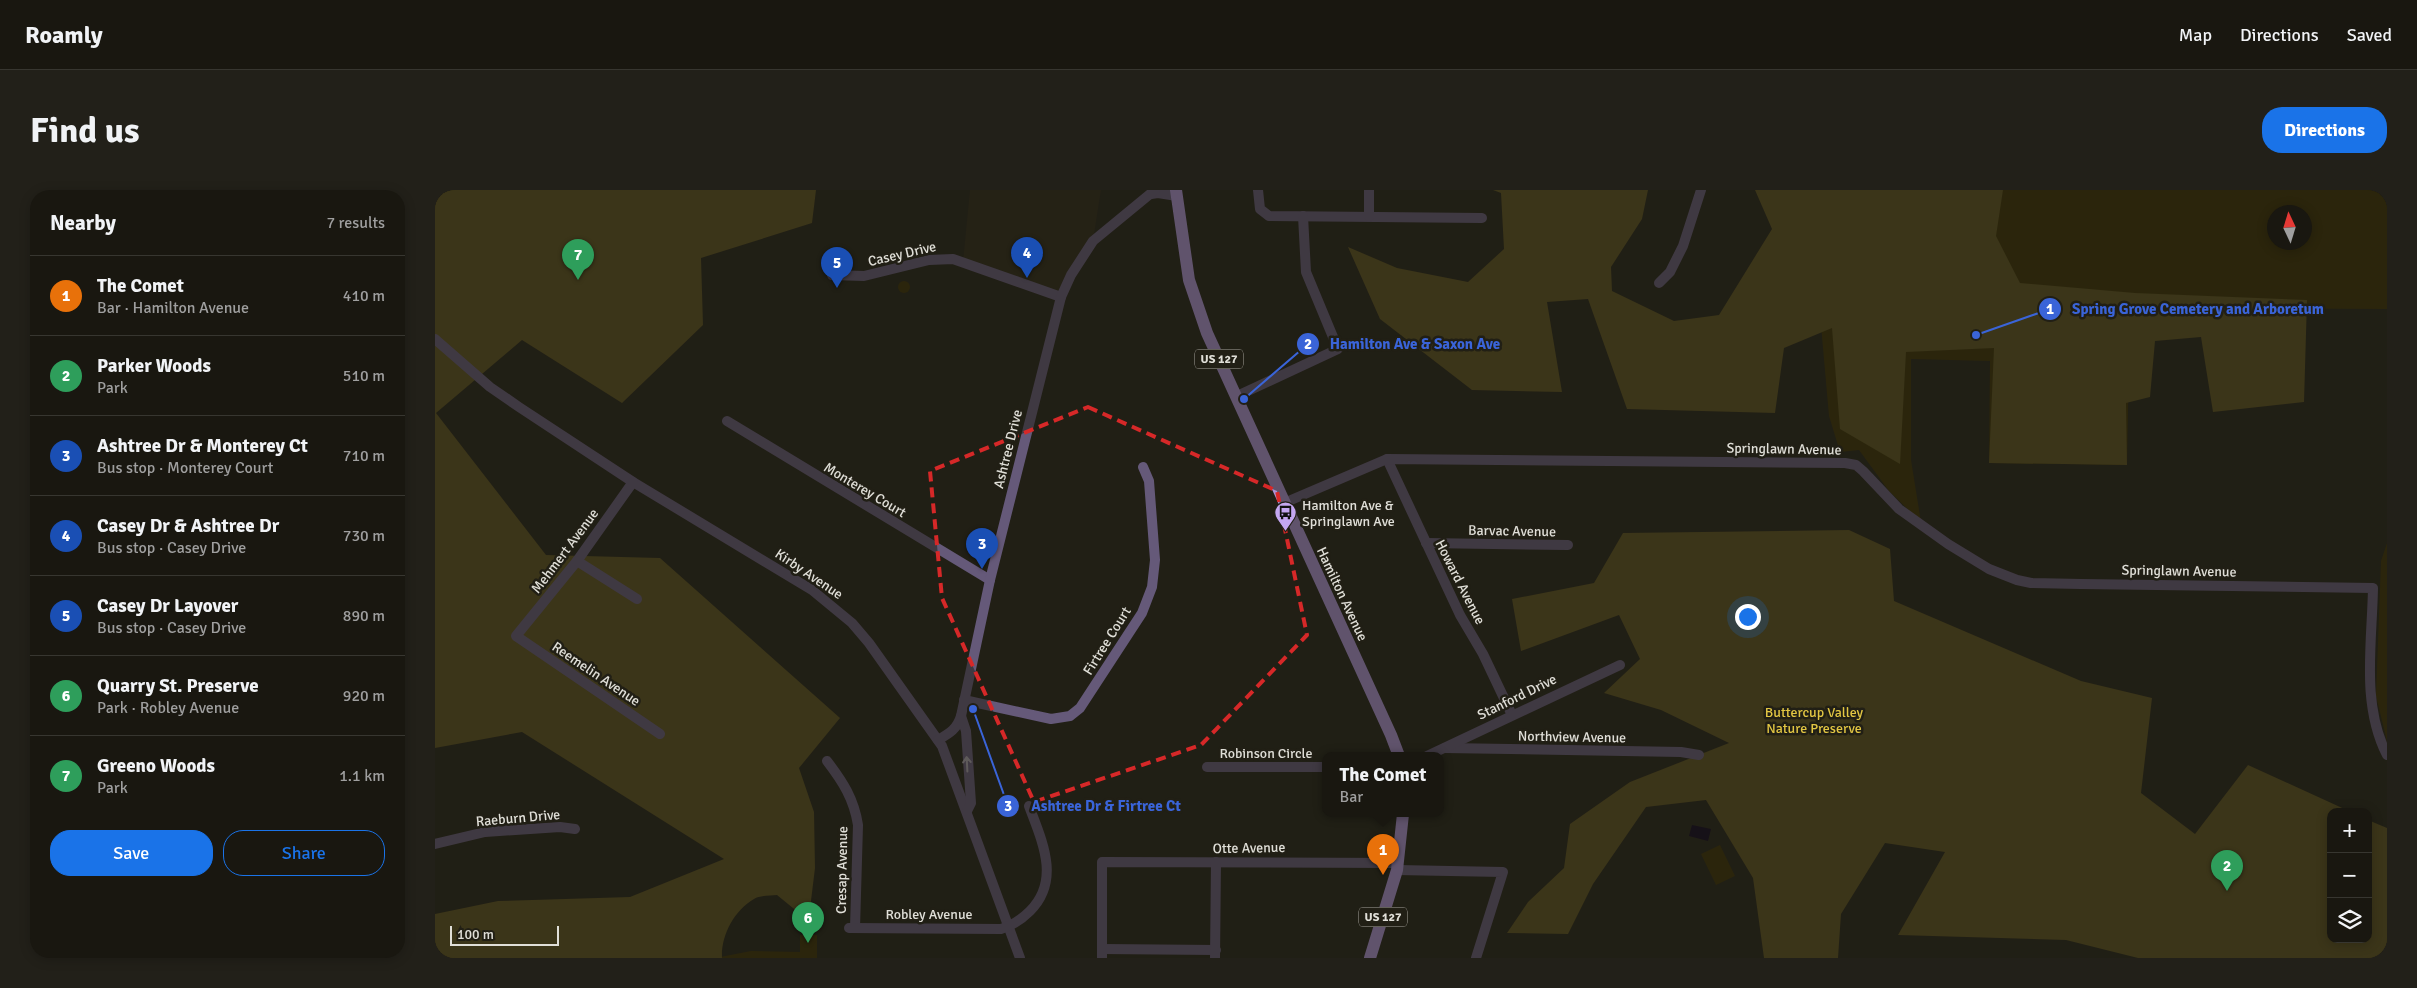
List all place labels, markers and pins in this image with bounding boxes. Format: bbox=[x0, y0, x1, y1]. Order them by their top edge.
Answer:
pin: 4 bbox=[1011, 237, 1043, 278]
pin: 7 bbox=[562, 239, 594, 280]
pin: 5 bbox=[821, 247, 853, 288]
callout: Spring Grove Cemetery and Arboretum bbox=[2038, 294, 2334, 324]
callout: Hamilton Ave & Saxon Ave bbox=[1295, 329, 1510, 359]
place label: Hamilton Ave & Springlawn Ave bbox=[1302, 497, 1395, 530]
bus stop icon: Hamilton Ave & Springlawn Ave bbox=[1274, 501, 1298, 532]
pin: 3 bbox=[966, 528, 998, 569]
callout: Ashtree Dr & Firtree Ct bbox=[996, 791, 1191, 821]
pin: 1 bbox=[1367, 834, 1399, 875]
pin: 2 bbox=[2211, 850, 2243, 891]
pin: 6 bbox=[792, 902, 824, 943]

